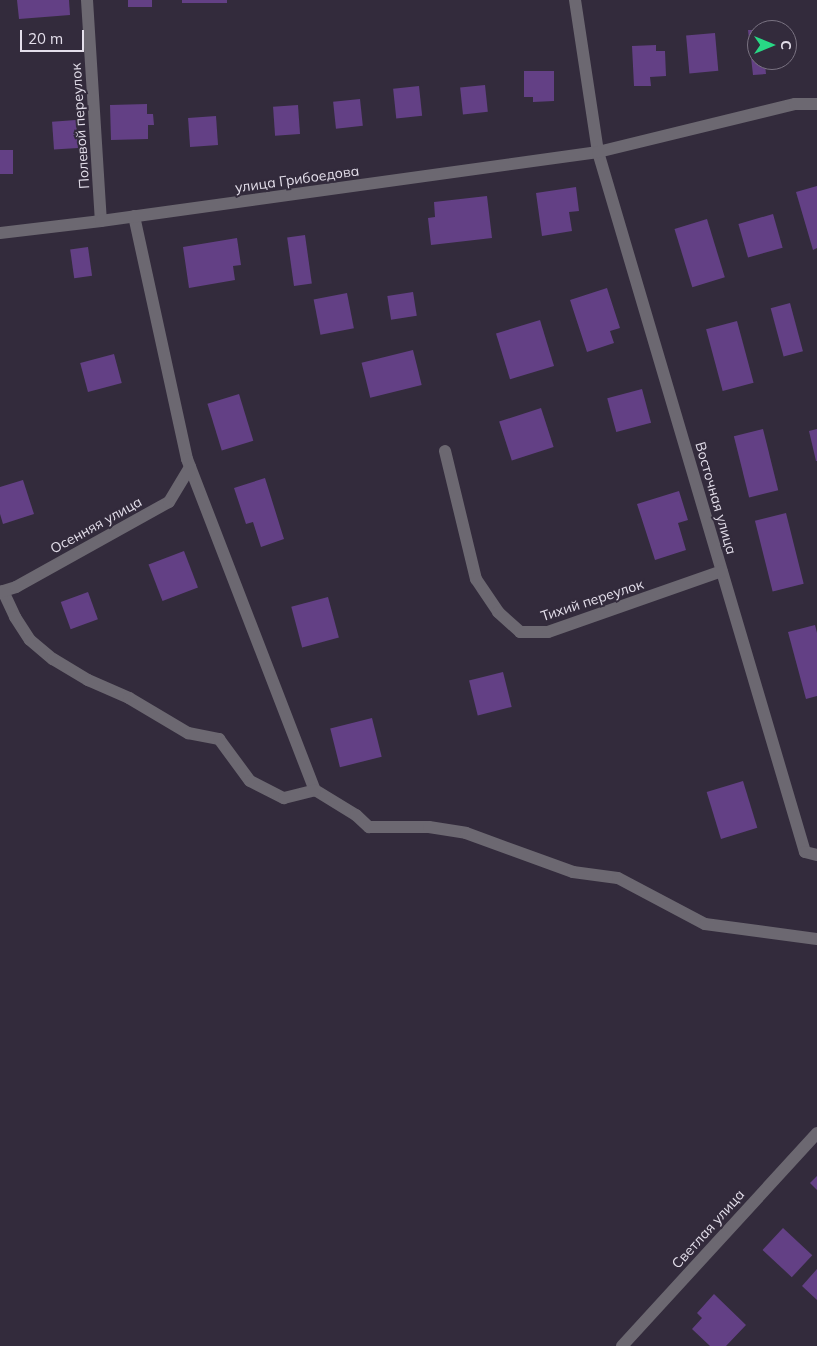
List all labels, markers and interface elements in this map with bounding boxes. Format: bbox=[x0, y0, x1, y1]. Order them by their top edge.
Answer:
scale bar bbox=[22, 20, 86, 52]
north arrow bbox=[747, 20, 797, 70]
text: 20 m bbox=[28, 29, 63, 48]
text: С bbox=[777, 40, 795, 50]
street label: Полевой переулок bbox=[67, 63, 93, 189]
street label: улица Грибоедова bbox=[234, 162, 360, 196]
street label: Восточная улица bbox=[692, 440, 740, 556]
street label: Осенняя улица bbox=[47, 493, 145, 557]
street label: Тихий переулок bbox=[539, 575, 645, 625]
street label: Светлая улица bbox=[668, 1186, 748, 1272]

